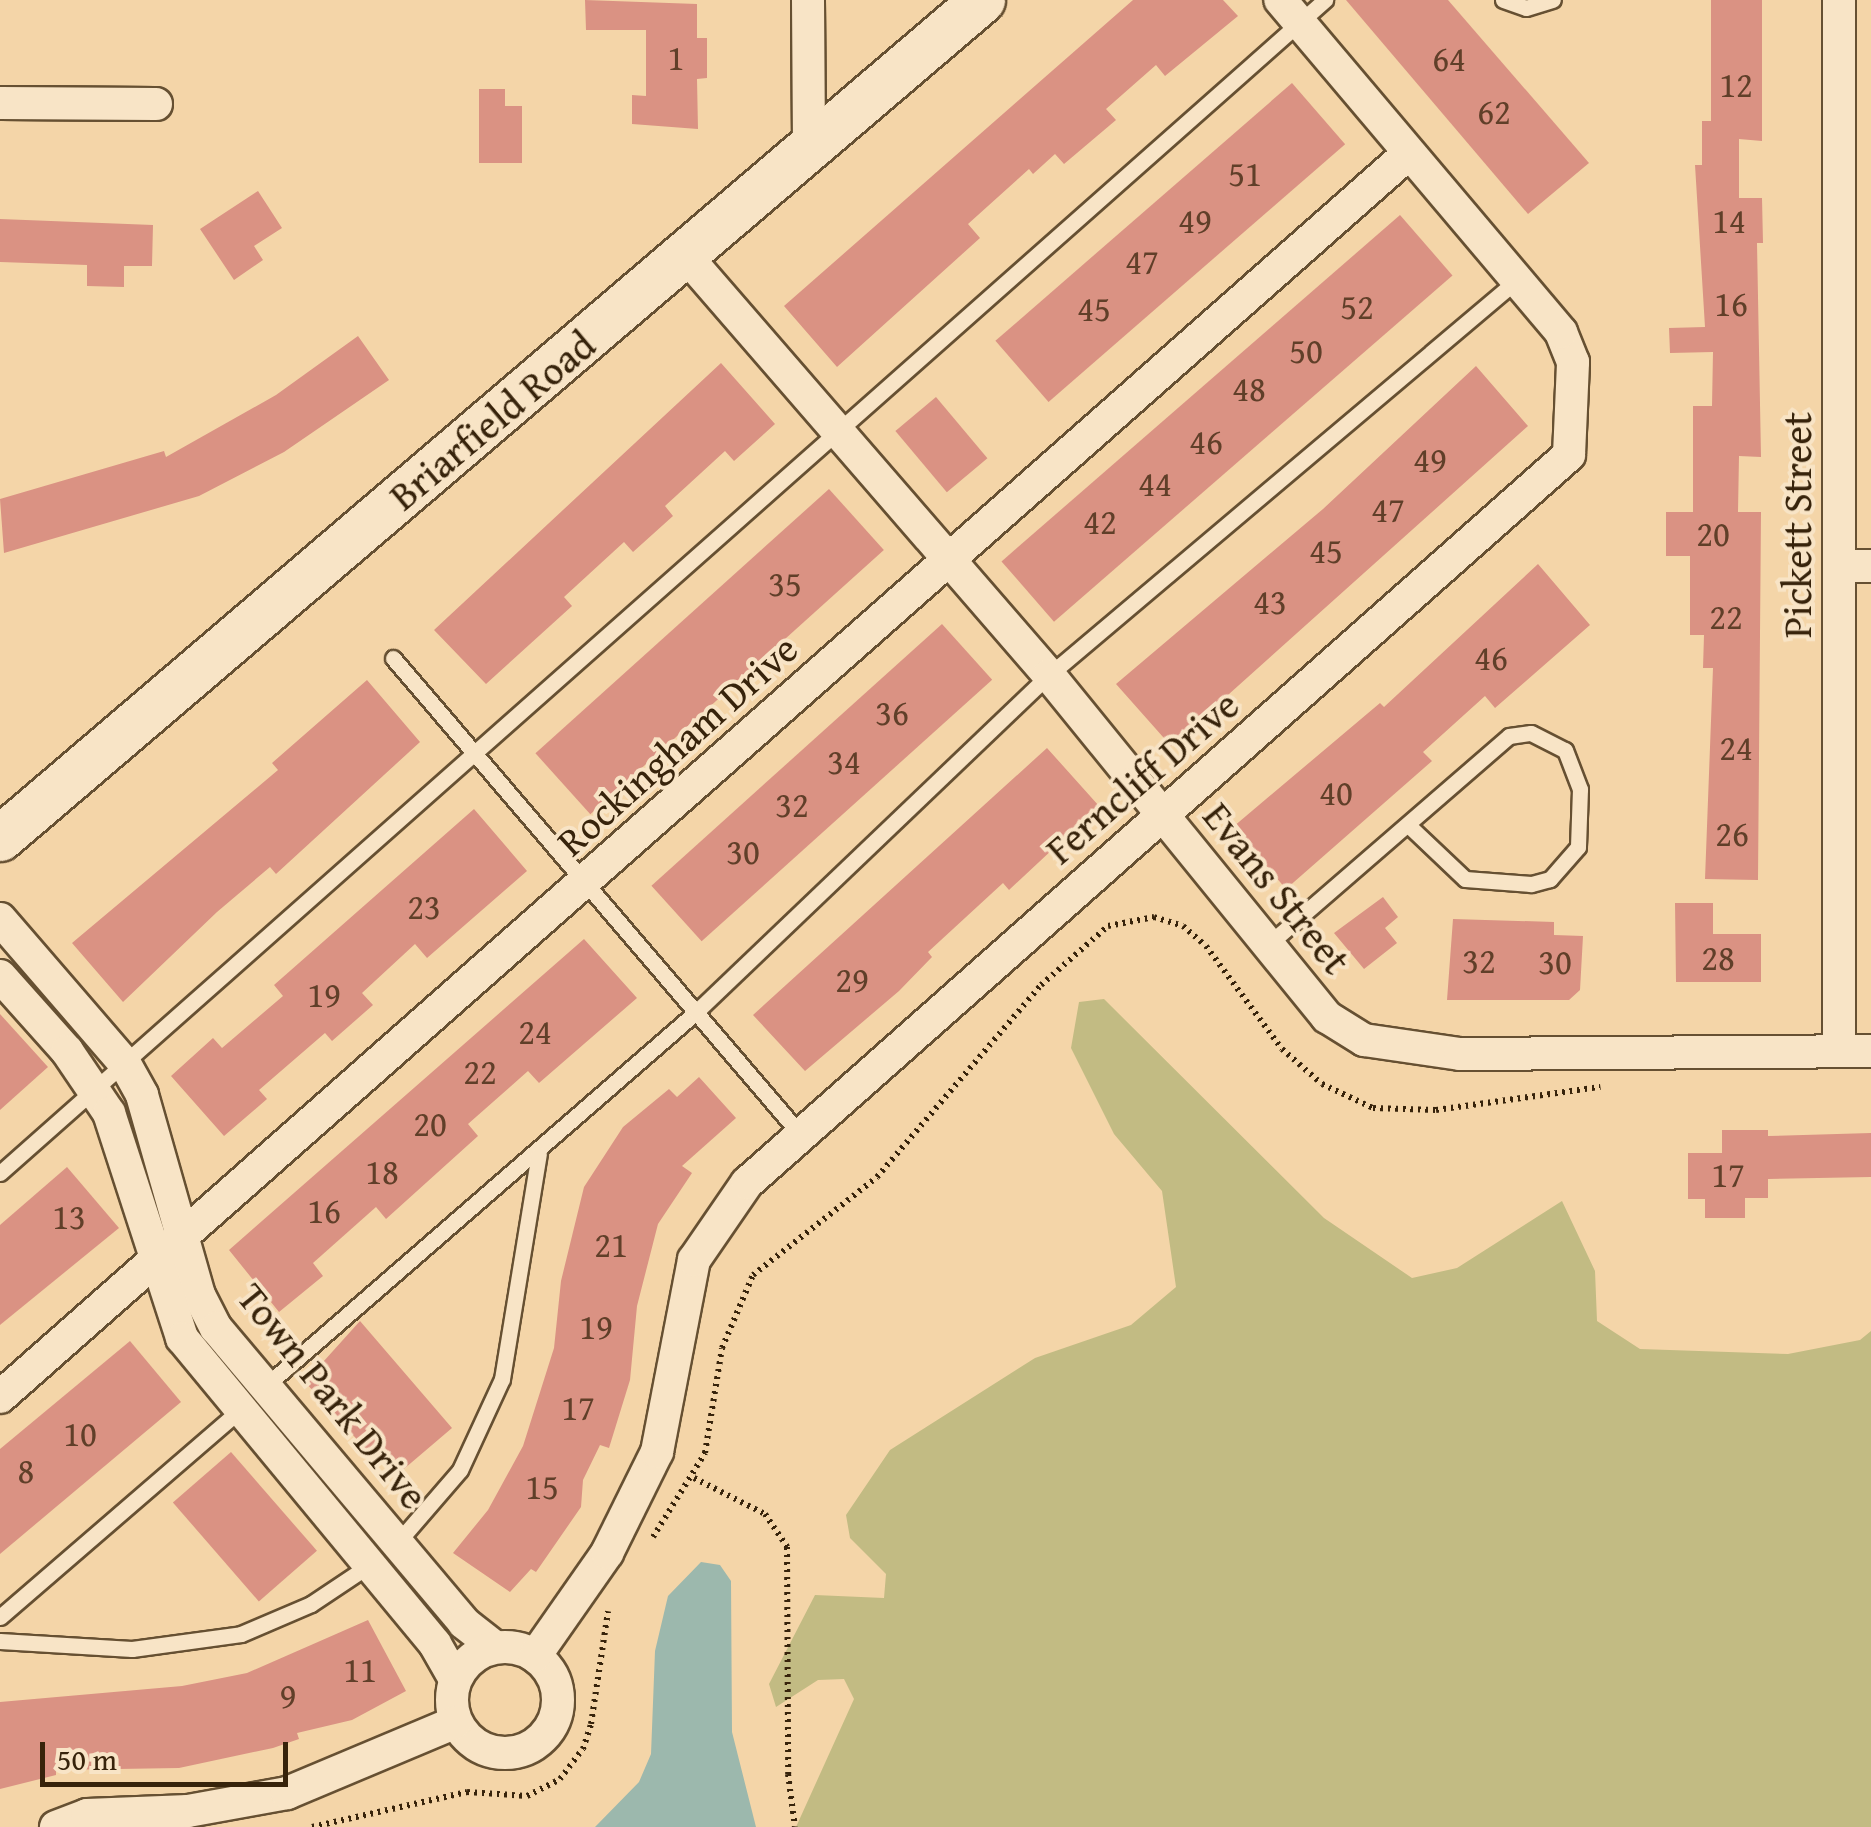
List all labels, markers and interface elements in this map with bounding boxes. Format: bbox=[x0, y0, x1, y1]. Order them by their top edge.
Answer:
house number: 1 bbox=[668, 37, 684, 79]
house number: 64 bbox=[1432, 38, 1466, 80]
house number: 12 bbox=[1719, 64, 1753, 106]
house number: 62 bbox=[1477, 91, 1511, 133]
house number: 51 bbox=[1228, 153, 1262, 195]
house number: 49 bbox=[1178, 200, 1212, 242]
house number: 14 bbox=[1712, 200, 1746, 242]
house number: 47 bbox=[1125, 241, 1159, 283]
house number: 16 bbox=[1714, 283, 1748, 325]
house number: 52 bbox=[1340, 286, 1374, 328]
house number: 45 bbox=[1077, 288, 1111, 330]
street label: Briarfield Road bbox=[379, 320, 605, 520]
house number: 50 bbox=[1289, 330, 1323, 372]
house number: 48 bbox=[1232, 368, 1266, 410]
street label: Pickett Street bbox=[1773, 412, 1821, 638]
house number: 46 bbox=[1189, 421, 1223, 463]
house number: 49 bbox=[1413, 439, 1447, 481]
house number: 44 bbox=[1138, 463, 1172, 505]
house number: 47 bbox=[1371, 489, 1405, 531]
house number: 42 bbox=[1083, 501, 1117, 543]
house number: 20 bbox=[1696, 513, 1730, 555]
house number: 45 bbox=[1309, 530, 1343, 572]
house number: 35 bbox=[768, 563, 802, 605]
house number: 43 bbox=[1253, 581, 1287, 623]
house number: 22 bbox=[1709, 596, 1743, 638]
street label: Rockingham Drive bbox=[547, 624, 807, 866]
house number: 46 bbox=[1474, 637, 1508, 679]
street label: Ferncliff Drive bbox=[1036, 680, 1248, 874]
house number: 36 bbox=[875, 692, 909, 734]
house number: 24 bbox=[1719, 727, 1753, 769]
house number: 34 bbox=[827, 741, 861, 783]
house number: 40 bbox=[1319, 772, 1353, 814]
house number: 32 bbox=[775, 784, 809, 826]
street label: Evans Street bbox=[1193, 793, 1361, 983]
house number: 26 bbox=[1715, 813, 1749, 855]
house number: 30 bbox=[726, 831, 760, 873]
house number: 23 bbox=[407, 886, 441, 928]
house number: 28 bbox=[1701, 937, 1735, 979]
house number: 32 bbox=[1462, 940, 1496, 982]
house number: 30 bbox=[1538, 941, 1572, 983]
house number: 29 bbox=[835, 959, 869, 1001]
house number: 19 bbox=[307, 974, 341, 1016]
house number: 24 bbox=[518, 1011, 552, 1053]
house number: 22 bbox=[463, 1051, 497, 1093]
house number: 20 bbox=[413, 1103, 447, 1145]
house number: 18 bbox=[365, 1151, 399, 1193]
house number: 17 bbox=[1711, 1154, 1745, 1196]
house number: 16 bbox=[307, 1190, 341, 1232]
house number: 13 bbox=[52, 1196, 86, 1238]
house number: 21 bbox=[594, 1224, 628, 1266]
street label: Town Park Drive bbox=[227, 1274, 439, 1518]
house number: 19 bbox=[579, 1306, 613, 1348]
house number: 17 bbox=[561, 1387, 595, 1429]
house number: 10 bbox=[63, 1413, 97, 1455]
house number: 8 bbox=[18, 1450, 34, 1492]
house number: 15 bbox=[525, 1466, 559, 1508]
house number: 11 bbox=[343, 1649, 377, 1691]
house number: 9 bbox=[280, 1675, 296, 1717]
scale bar bbox=[45, 1722, 292, 1784]
text: 50 m bbox=[57, 1737, 117, 1781]

